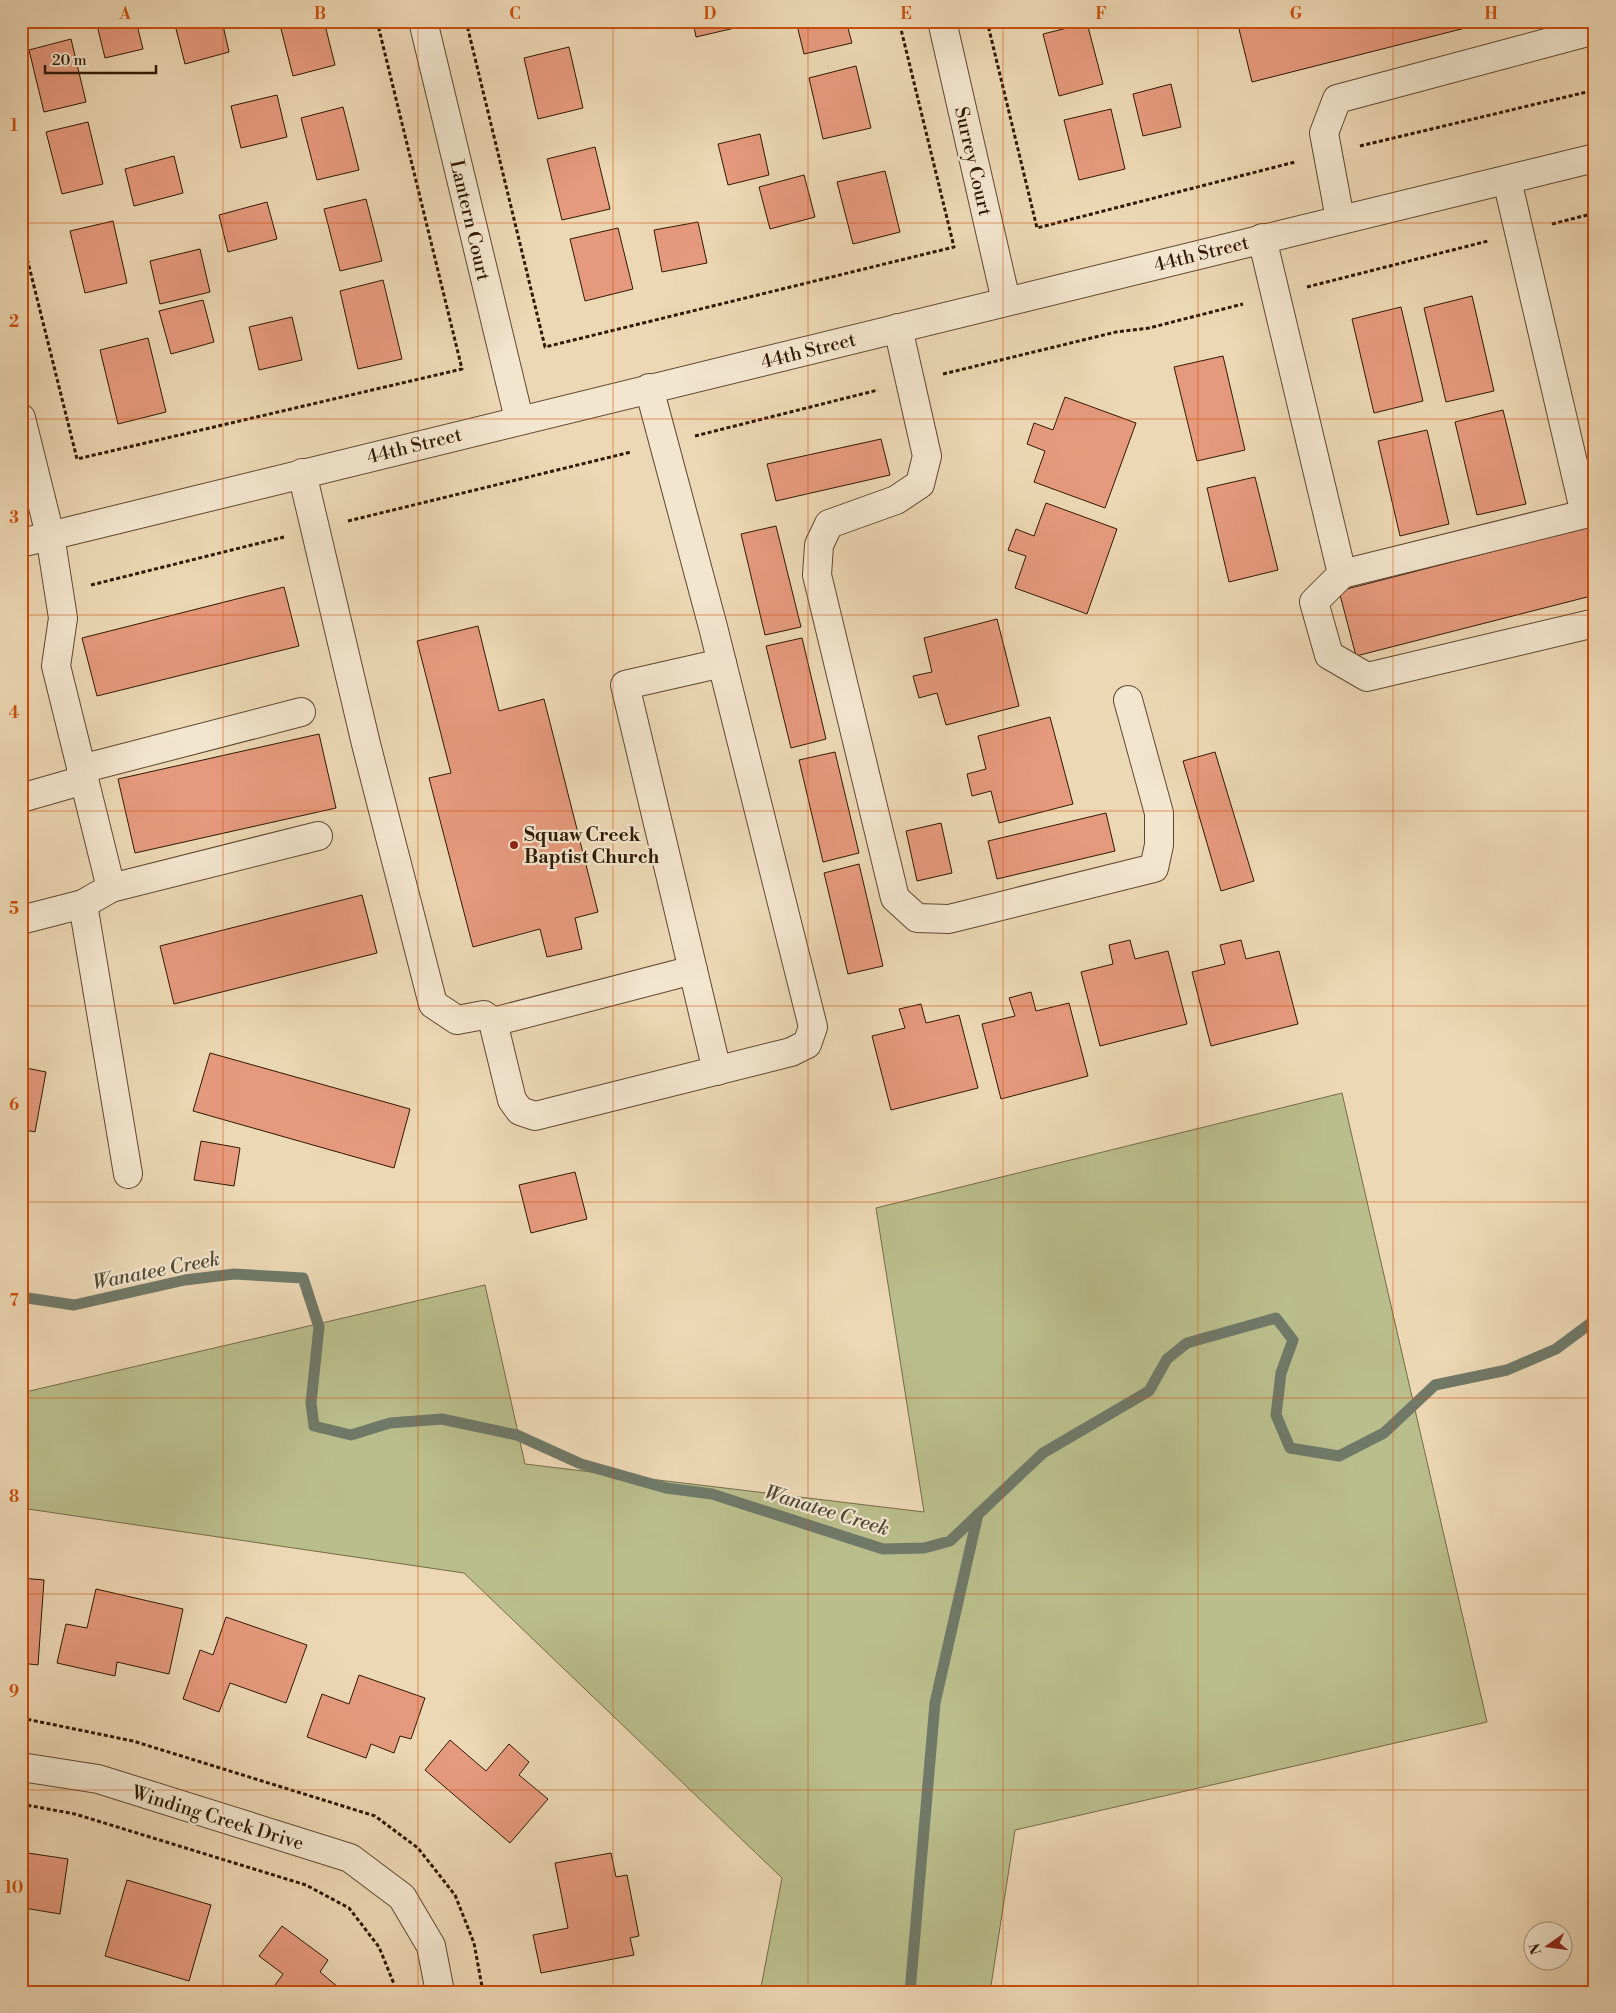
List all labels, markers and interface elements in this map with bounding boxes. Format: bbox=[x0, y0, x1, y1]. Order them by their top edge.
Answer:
text: A bbox=[118, 4, 131, 24]
text: B bbox=[314, 4, 326, 24]
text: C bbox=[509, 4, 521, 24]
text: D bbox=[704, 4, 717, 24]
text: E bbox=[900, 4, 912, 24]
text: F bbox=[1095, 4, 1107, 24]
text: G bbox=[1290, 4, 1303, 24]
text: H bbox=[1484, 4, 1498, 24]
scale bar bbox=[45, 42, 156, 74]
text: 20 m bbox=[52, 51, 87, 70]
street label: Surrey Court bbox=[949, 104, 997, 218]
text: 1 bbox=[10, 116, 18, 136]
street label: Lantern Court bbox=[444, 157, 496, 283]
street label: 44th Street bbox=[1151, 231, 1251, 277]
text: 2 bbox=[9, 312, 19, 332]
street label: 44th Street bbox=[758, 328, 858, 374]
street label: 44th Street bbox=[364, 423, 464, 469]
text: 3 bbox=[9, 508, 19, 528]
text: 4 bbox=[9, 703, 20, 723]
place label: Squaw Creek Baptist Church bbox=[524, 823, 660, 869]
marker: Squaw Creek Baptist Church bbox=[508, 839, 520, 851]
text: 5 bbox=[9, 899, 19, 919]
text: 6 bbox=[9, 1095, 19, 1115]
water label: Wanatee Creek bbox=[91, 1247, 222, 1296]
text: 7 bbox=[9, 1291, 19, 1311]
water label: Wanatee Creek bbox=[761, 1481, 892, 1542]
text: 8 bbox=[9, 1487, 19, 1507]
text: 9 bbox=[9, 1682, 19, 1702]
street label: Winding Creek Drive bbox=[128, 1780, 307, 1856]
text: 10 bbox=[5, 1878, 23, 1898]
north arrow bbox=[1524, 1920, 1574, 1970]
text: N bbox=[1526, 1941, 1546, 1956]

